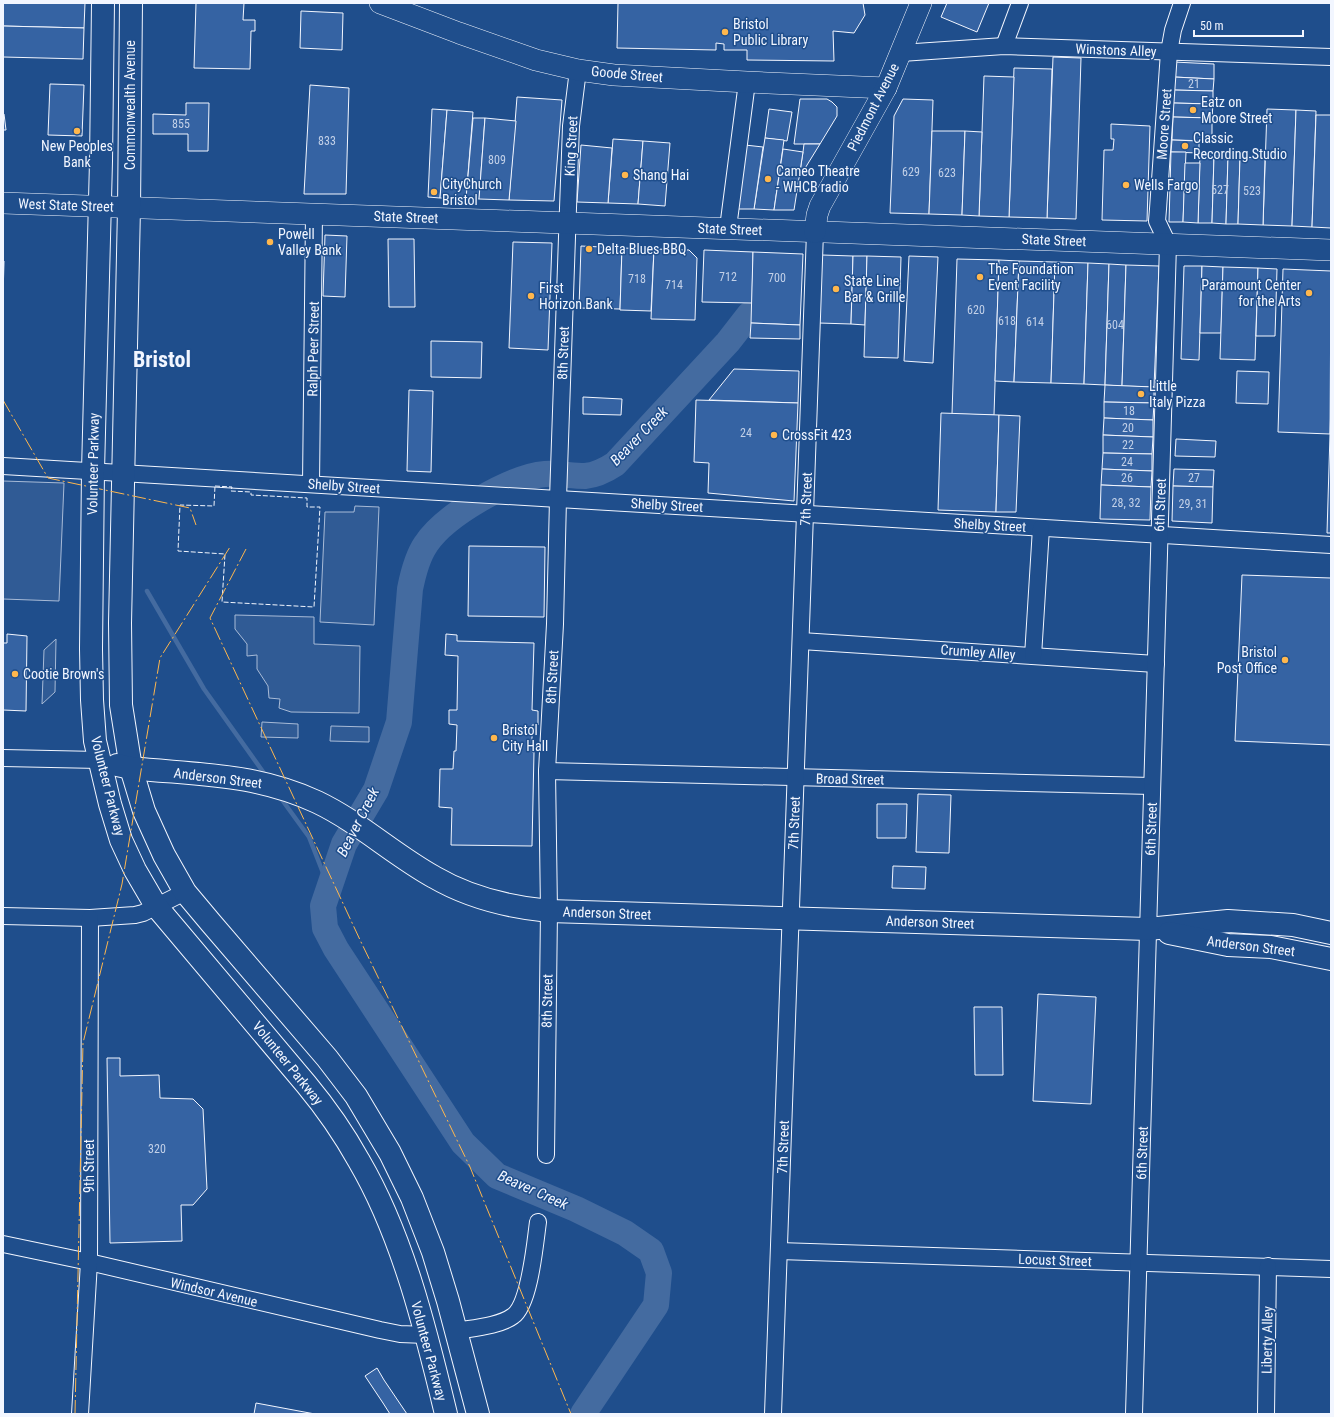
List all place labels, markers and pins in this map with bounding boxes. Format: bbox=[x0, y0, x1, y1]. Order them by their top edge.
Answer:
place label: Bristol Public Library bbox=[733, 16, 808, 48]
marker: Bristol Public Library bbox=[720, 27, 730, 37]
place label: Eatz on Moore Street bbox=[1201, 94, 1272, 126]
marker: Eatz on Moore Street bbox=[1188, 105, 1198, 115]
marker: New Peoples Bank bbox=[72, 126, 82, 136]
place label: Classic Recording Studio bbox=[1193, 130, 1287, 162]
place label: New Peoples Bank bbox=[41, 138, 113, 170]
marker: Classic Recording Studio bbox=[1180, 141, 1190, 151]
place label: Cameo Theatre - WHCB radio bbox=[776, 163, 860, 195]
place label: Shang Hai bbox=[633, 167, 689, 183]
marker: Shang Hai bbox=[620, 170, 630, 180]
marker: Cameo Theatre - WHCB radio bbox=[763, 174, 773, 184]
place label: CityChurch Bristol bbox=[442, 176, 502, 208]
place label: Wells Fargo bbox=[1134, 177, 1198, 193]
marker: Wells Fargo bbox=[1121, 180, 1131, 190]
marker: CityChurch Bristol bbox=[429, 187, 439, 197]
place label: Powell Valley Bank bbox=[278, 226, 342, 258]
marker: Powell Valley Bank bbox=[265, 237, 275, 247]
place label: Delta Blues BBQ bbox=[597, 241, 686, 257]
marker: Delta Blues BBQ bbox=[584, 244, 594, 254]
place label: The Foundation Event Facility bbox=[988, 261, 1074, 293]
marker: The Foundation Event Facility bbox=[975, 272, 985, 282]
place label: State Line Bar & Grille bbox=[844, 273, 906, 305]
place label: Paramount Center for the Arts bbox=[1201, 277, 1301, 309]
place label: First Horizon Bank bbox=[539, 280, 613, 312]
marker: State Line Bar & Grille bbox=[831, 284, 841, 294]
marker: Paramount Center for the Arts bbox=[1304, 288, 1314, 298]
marker: First Horizon Bank bbox=[526, 291, 536, 301]
place label: Little Italy Pizza bbox=[1149, 378, 1206, 410]
marker: Little Italy Pizza bbox=[1136, 389, 1146, 399]
place label: CrossFit 423 bbox=[782, 427, 852, 443]
marker: CrossFit 423 bbox=[769, 430, 779, 440]
place label: Bristol Post Office bbox=[1217, 644, 1277, 676]
marker: Bristol Post Office bbox=[1280, 655, 1290, 665]
place label: Cootie Brown's bbox=[23, 666, 104, 682]
marker: Cootie Brown's bbox=[10, 669, 20, 679]
place label: Bristol City Hall bbox=[502, 722, 548, 754]
marker: Bristol City Hall bbox=[489, 733, 499, 743]

